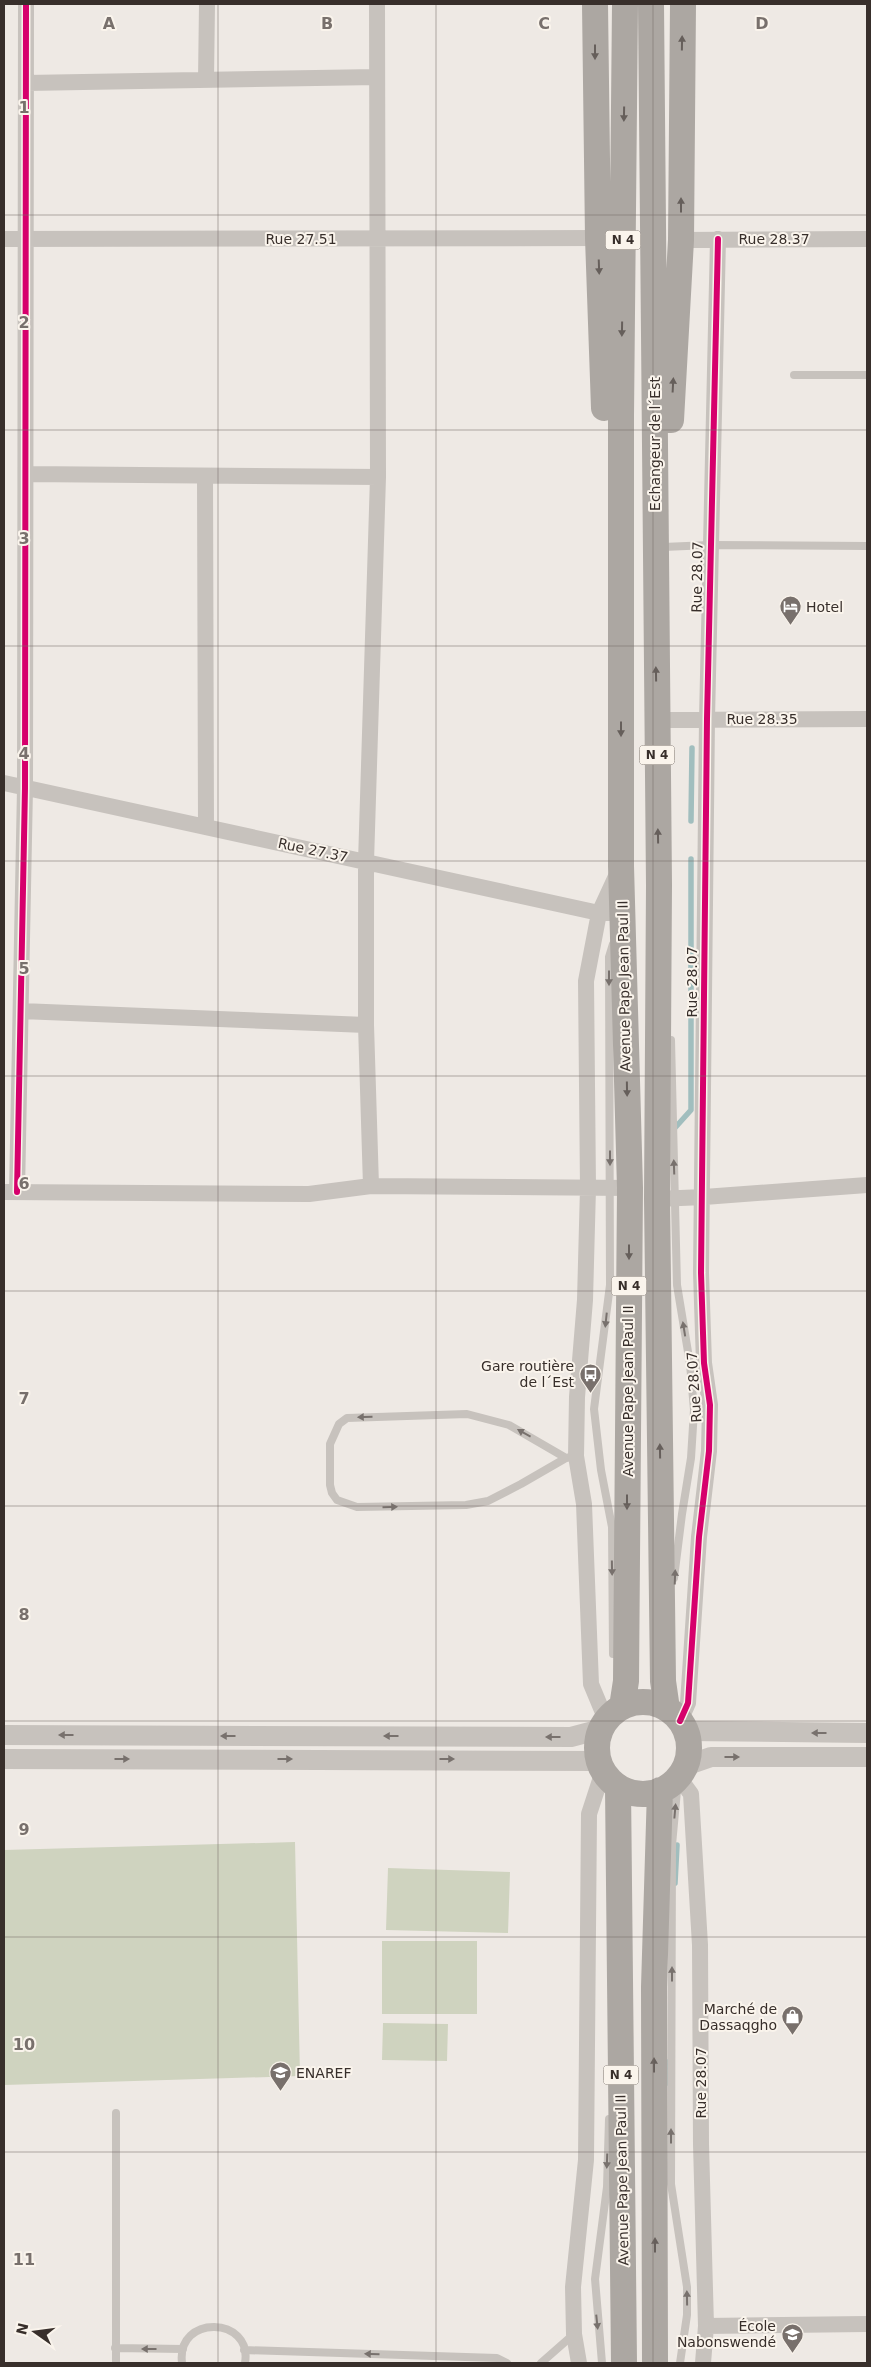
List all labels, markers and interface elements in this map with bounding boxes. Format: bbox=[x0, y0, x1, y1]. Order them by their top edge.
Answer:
text: A bbox=[103, 14, 116, 33]
text: B bbox=[321, 14, 333, 33]
text: C bbox=[538, 14, 550, 33]
text: D bbox=[755, 14, 769, 33]
one-way arrow bbox=[678, 34, 686, 50]
one-way arrow bbox=[591, 45, 599, 61]
text: 1 bbox=[18, 98, 30, 117]
one-way arrow bbox=[620, 106, 628, 122]
one-way arrow bbox=[677, 197, 685, 213]
road number: N 4 bbox=[606, 230, 640, 250]
street label: Rue 27.51 bbox=[265, 231, 337, 247]
street label: Rue 28.37 bbox=[738, 231, 810, 247]
one-way arrow bbox=[595, 260, 603, 276]
text: 2 bbox=[18, 313, 30, 332]
one-way arrow bbox=[618, 321, 626, 337]
street label: Echangeur de l´Est bbox=[647, 377, 663, 511]
one-way arrow bbox=[670, 377, 678, 393]
text: 3 bbox=[18, 529, 30, 548]
street label: Rue 28.07 bbox=[688, 541, 706, 613]
hotel icon: Hotel bbox=[778, 595, 802, 626]
place label: Hotel bbox=[806, 599, 843, 615]
one-way arrow bbox=[651, 665, 659, 681]
street label: Rue 28.35 bbox=[726, 711, 798, 727]
one-way arrow bbox=[617, 721, 625, 737]
text: 4 bbox=[18, 744, 30, 763]
road number: N 4 bbox=[640, 746, 674, 764]
one-way arrow bbox=[654, 828, 662, 844]
street label: Rue 27.37 bbox=[277, 835, 349, 865]
street label: Avenue Pape Jean Paul II bbox=[615, 900, 633, 1072]
street label: Rue 28.07 bbox=[684, 946, 700, 1018]
text: 5 bbox=[18, 959, 30, 978]
one-way arrow bbox=[605, 970, 613, 986]
one-way arrow bbox=[623, 1081, 631, 1097]
one-way arrow bbox=[606, 1150, 614, 1166]
one-way arrow bbox=[670, 1158, 678, 1174]
text: 6 bbox=[18, 1174, 30, 1193]
one-way arrow bbox=[625, 1244, 633, 1260]
road number: N 4 bbox=[612, 1276, 646, 1295]
street label: Avenue Pape Jean Paul II bbox=[620, 1305, 636, 1477]
one-way arrow bbox=[602, 1312, 610, 1328]
one-way arrow bbox=[679, 1320, 687, 1336]
street label: Rue 28.07 bbox=[684, 1351, 704, 1423]
place label: Gare routière de l´Est bbox=[481, 1358, 575, 1390]
bus stop icon: Gare routière de l´Est bbox=[578, 1362, 602, 1393]
text: 7 bbox=[18, 1389, 30, 1408]
one-way arrow bbox=[356, 1413, 372, 1421]
one-way arrow bbox=[517, 1428, 530, 1437]
one-way arrow bbox=[656, 1443, 664, 1459]
one-way arrow bbox=[623, 1494, 631, 1510]
one-way arrow bbox=[382, 1502, 398, 1510]
one-way arrow bbox=[608, 1560, 616, 1576]
one-way arrow bbox=[671, 1568, 679, 1584]
text: 8 bbox=[18, 1605, 30, 1624]
one-way arrow bbox=[810, 1729, 826, 1737]
one-way arrow bbox=[58, 1731, 74, 1739]
one-way arrow bbox=[220, 1732, 236, 1740]
one-way arrow bbox=[383, 1732, 399, 1740]
one-way arrow bbox=[545, 1733, 561, 1741]
one-way arrow bbox=[724, 1753, 740, 1761]
one-way arrow bbox=[115, 1755, 131, 1763]
one-way arrow bbox=[277, 1755, 293, 1763]
one-way arrow bbox=[440, 1755, 456, 1763]
one-way arrow bbox=[672, 1803, 680, 1819]
text: 9 bbox=[18, 1820, 30, 1839]
one-way arrow bbox=[668, 1966, 676, 1982]
place label: Marché de Dassaqgho bbox=[699, 2001, 777, 2033]
shop icon: Marché de Dassaqgho bbox=[781, 2005, 805, 2036]
text: 10 bbox=[13, 2035, 35, 2054]
street label: Rue 28.07 bbox=[693, 2047, 709, 2119]
one-way arrow bbox=[650, 2056, 658, 2072]
school or university icon: ENAREF bbox=[268, 2061, 292, 2092]
place label: ENAREF bbox=[296, 2065, 352, 2081]
road number: N 4 bbox=[604, 2066, 638, 2084]
street label: Avenue Pape Jean Paul II bbox=[613, 2094, 631, 2266]
one-way arrow bbox=[667, 2128, 675, 2144]
one-way arrow bbox=[603, 2153, 611, 2169]
one-way arrow bbox=[651, 2236, 659, 2252]
text: 11 bbox=[13, 2250, 35, 2269]
one-way arrow bbox=[683, 2289, 691, 2305]
north arrow bbox=[10, 2307, 60, 2357]
one-way arrow bbox=[593, 2315, 601, 2331]
place label: École Nabonswendé bbox=[677, 2318, 776, 2350]
text: N bbox=[13, 2321, 32, 2336]
school or university icon: École Nabonswendé bbox=[780, 2322, 804, 2353]
one-way arrow bbox=[141, 2345, 157, 2353]
one-way arrow bbox=[364, 2350, 380, 2358]

